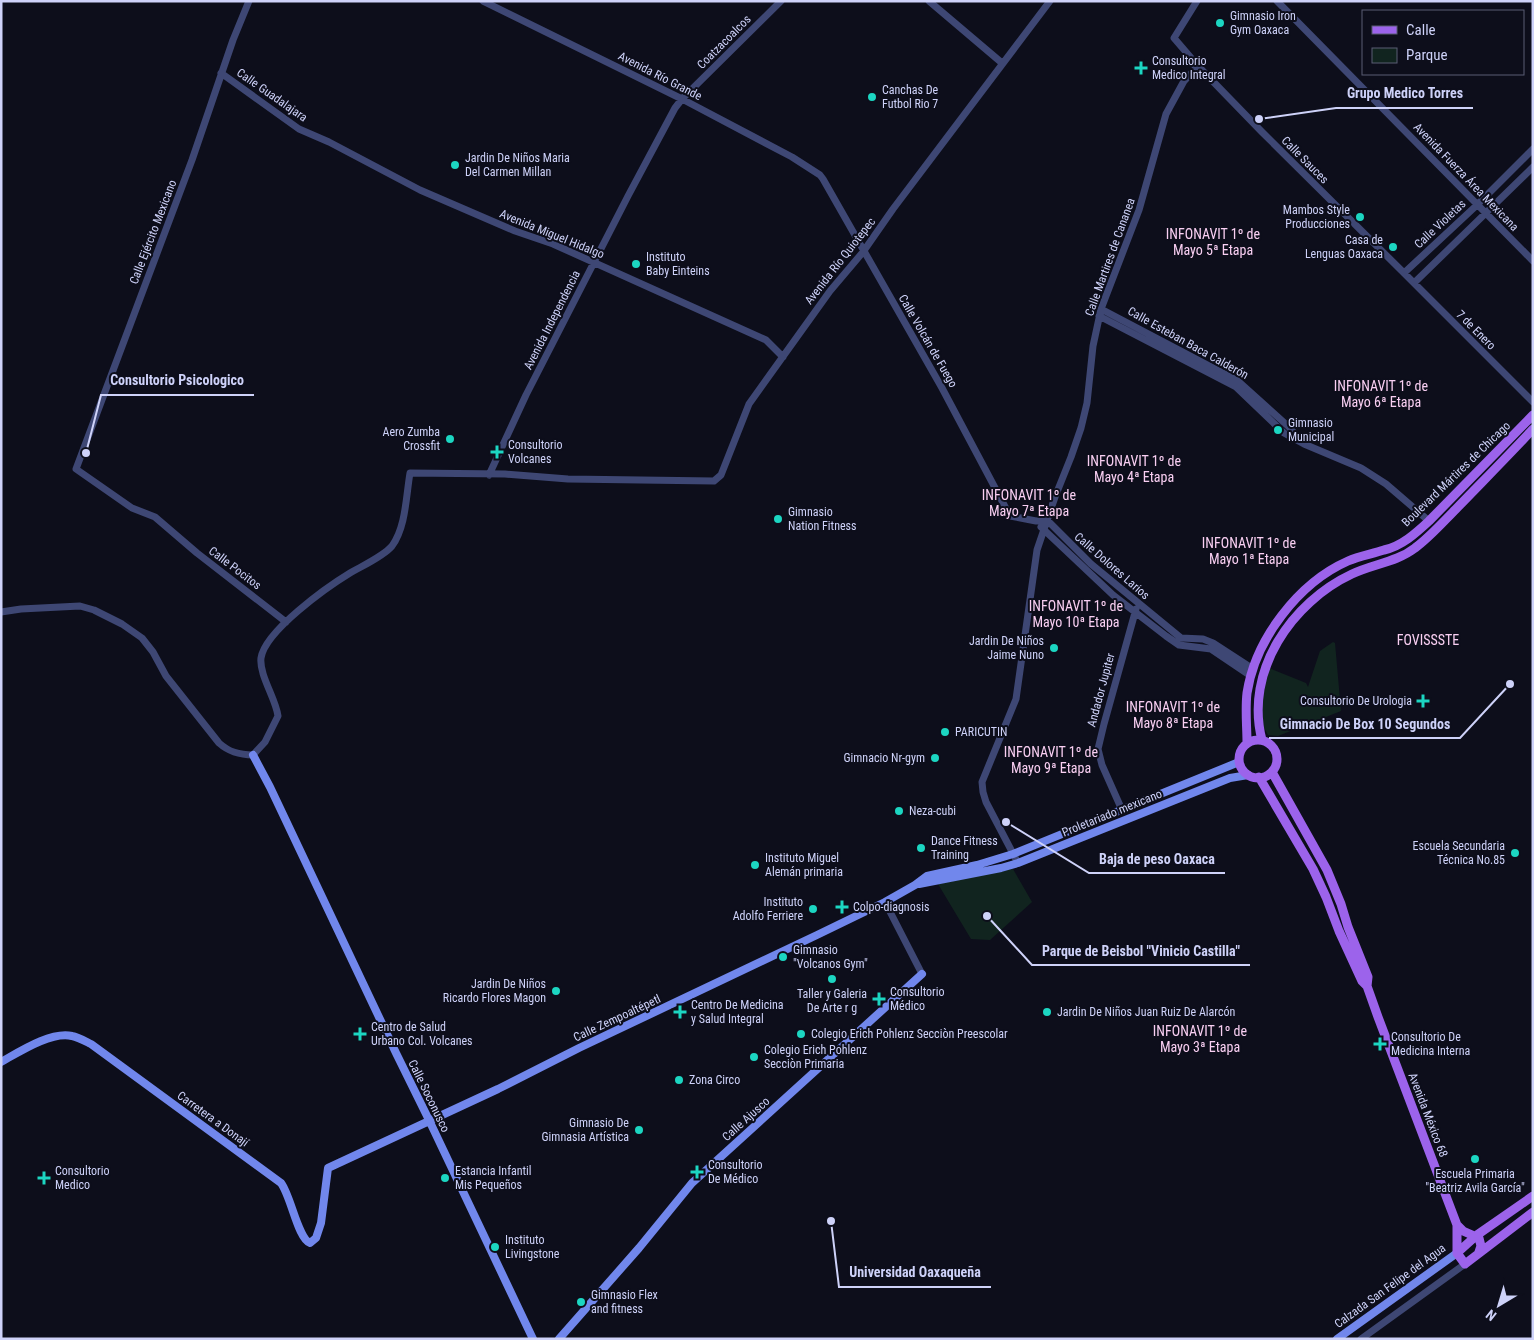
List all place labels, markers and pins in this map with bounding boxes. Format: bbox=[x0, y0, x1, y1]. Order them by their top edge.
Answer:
place label: Gimnasio Iron Gym Oaxaca bbox=[1230, 9, 1296, 37]
marker: Gimnasio Iron Gym Oaxaca bbox=[1214, 17, 1226, 29]
place label: Consultorio Medico Integral bbox=[1152, 54, 1226, 82]
marker: Consultorio Medico Integral bbox=[1134, 61, 1148, 75]
callout: Grupo Medico Torres bbox=[1336, 79, 1473, 108]
place label: Canchas De Futbol Rio 7 bbox=[882, 83, 939, 111]
marker: Canchas De Futbol Rio 7 bbox=[866, 91, 878, 103]
place label: Jardin De Niños Maria Del Carmen Millan bbox=[465, 151, 570, 179]
marker: Jardin De Niños Maria Del Carmen Millan bbox=[449, 159, 461, 171]
place label: Mambos Style Producciones bbox=[1283, 203, 1350, 231]
marker: Mambos Style Producciones bbox=[1354, 211, 1366, 223]
place label: Casa de Lenguas Oaxaca bbox=[1305, 233, 1383, 261]
marker: Casa de Lenguas Oaxaca bbox=[1387, 241, 1399, 253]
place label: Instituto Baby Einteins bbox=[646, 250, 710, 278]
marker: Instituto Baby Einteins bbox=[630, 258, 642, 270]
callout: Consultorio Psicologico bbox=[101, 366, 254, 395]
place label: Gimnasio Municipal bbox=[1288, 416, 1334, 444]
marker: Gimnasio Municipal bbox=[1272, 424, 1284, 436]
place label: Aero Zumba Crossfit bbox=[382, 425, 440, 453]
marker: Aero Zumba Crossfit bbox=[444, 433, 456, 445]
place label: Consultorio Volcanes bbox=[508, 438, 563, 466]
marker: Consultorio Volcanes bbox=[490, 445, 504, 459]
place label: Gimnasio Nation Fitness bbox=[788, 505, 857, 533]
marker: Gimnasio Nation Fitness bbox=[772, 513, 784, 525]
place label: Jardin De Niños Jaime Nuno bbox=[969, 634, 1044, 662]
marker: Jardin De Niños Jaime Nuno bbox=[1048, 642, 1060, 654]
place label: Consultorio De Urologia bbox=[1300, 694, 1412, 708]
marker: Consultorio De Urologia bbox=[1416, 694, 1430, 708]
callout: Gimnacio De Box 10 Segundos bbox=[1269, 709, 1460, 738]
place label: PARICUTIN bbox=[955, 725, 1007, 739]
marker: PARICUTIN bbox=[939, 726, 951, 738]
place label: Gimnacio Nr-gym bbox=[843, 751, 925, 765]
marker: Gimnacio Nr-gym bbox=[929, 752, 941, 764]
place label: Neza-cubi bbox=[909, 804, 956, 818]
marker: Neza-cubi bbox=[893, 805, 905, 817]
place label: Dance Fitness Training bbox=[931, 834, 998, 862]
place label: Escuela Secundaria Técnica No.85 bbox=[1412, 839, 1505, 867]
marker: Dance Fitness Training bbox=[915, 842, 927, 854]
callout: Baja de peso Oaxaca bbox=[1089, 844, 1225, 873]
marker: Escuela Secundaria Técnica No.85 bbox=[1509, 847, 1521, 859]
place label: Instituto Miguel Alemán primaria bbox=[765, 851, 843, 879]
marker: Instituto Miguel Alemán primaria bbox=[749, 859, 761, 871]
place label: Instituto Adolfo Ferriere bbox=[733, 895, 803, 923]
marker: Colpo-diagnosis bbox=[835, 900, 849, 914]
place label: Colpo-diagnosis bbox=[853, 900, 929, 914]
marker: Instituto Adolfo Ferriere bbox=[807, 903, 819, 915]
callout: Parque de Beisbol "Vinicio Castilla" bbox=[1032, 936, 1250, 965]
place label: Gimnasio "Volcanos Gym" bbox=[793, 943, 868, 971]
marker: Gimnasio "Volcanos Gym" bbox=[777, 951, 789, 963]
marker: Taller y Galeria De Arte r g bbox=[826, 973, 838, 985]
place label: Jardin De Niños Ricardo Flores Magon bbox=[443, 977, 546, 1005]
marker: Jardin De Niños Ricardo Flores Magon bbox=[550, 985, 562, 997]
place label: Consultorio Médico bbox=[890, 985, 945, 1013]
place label: Taller y Galeria De Arte r g bbox=[797, 987, 867, 1015]
marker: Consultorio Médico bbox=[872, 992, 886, 1006]
place label: Centro De Medicina y Salud Integral bbox=[691, 998, 784, 1026]
marker: Centro De Medicina y Salud Integral bbox=[673, 1005, 687, 1019]
place label: Jardin De Niños Juan Ruiz De Alarcón bbox=[1057, 1005, 1235, 1019]
marker: Jardin De Niños Juan Ruiz De Alarcón bbox=[1041, 1006, 1053, 1018]
place label: Centro de Salud Urbano Col. Volcanes bbox=[371, 1020, 473, 1048]
marker: Centro de Salud Urbano Col. Volcanes bbox=[353, 1027, 367, 1041]
place label: Colegio Erich Pohlenz Secciòn Preescolar bbox=[811, 1027, 1008, 1041]
marker: Colegio Erich Pohlenz Secciòn Preescolar bbox=[795, 1028, 807, 1040]
place label: Consultorio De Medicina Interna bbox=[1391, 1030, 1470, 1058]
marker: Consultorio De Medicina Interna bbox=[1373, 1037, 1387, 1051]
place label: Colegio Erich Pohlenz Secciòn Primaria bbox=[764, 1043, 867, 1071]
marker: Colegio Erich Pohlenz Secciòn Primaria bbox=[748, 1051, 760, 1063]
place label: Zona Circo bbox=[689, 1073, 740, 1087]
marker: Zona Circo bbox=[673, 1074, 685, 1086]
place label: Gimnasio De Gimnasia Artística bbox=[542, 1116, 629, 1144]
marker: Gimnasio De Gimnasia Artística bbox=[633, 1124, 645, 1136]
marker: Escuela Primaria "Beatriz Avila García" bbox=[1469, 1153, 1481, 1165]
place label: Consultorio De Médico bbox=[708, 1158, 763, 1186]
place label: Consultorio Medico bbox=[55, 1164, 110, 1192]
place label: Estancia Infantil Mis Pequeños bbox=[455, 1164, 532, 1192]
marker: Consultorio De Médico bbox=[690, 1165, 704, 1179]
place label: Escuela Primaria "Beatriz Avila García" bbox=[1425, 1167, 1525, 1195]
marker: Consultorio Medico bbox=[37, 1171, 51, 1185]
marker: Estancia Infantil Mis Pequeños bbox=[439, 1172, 451, 1184]
place label: Instituto Livingstone bbox=[505, 1233, 560, 1261]
marker: Instituto Livingstone bbox=[489, 1241, 501, 1253]
callout: Universidad Oaxaqueña bbox=[839, 1258, 991, 1287]
place label: Gimnasio Flex and fitness bbox=[591, 1288, 658, 1316]
marker: Gimnasio Flex and fitness bbox=[575, 1296, 587, 1308]

